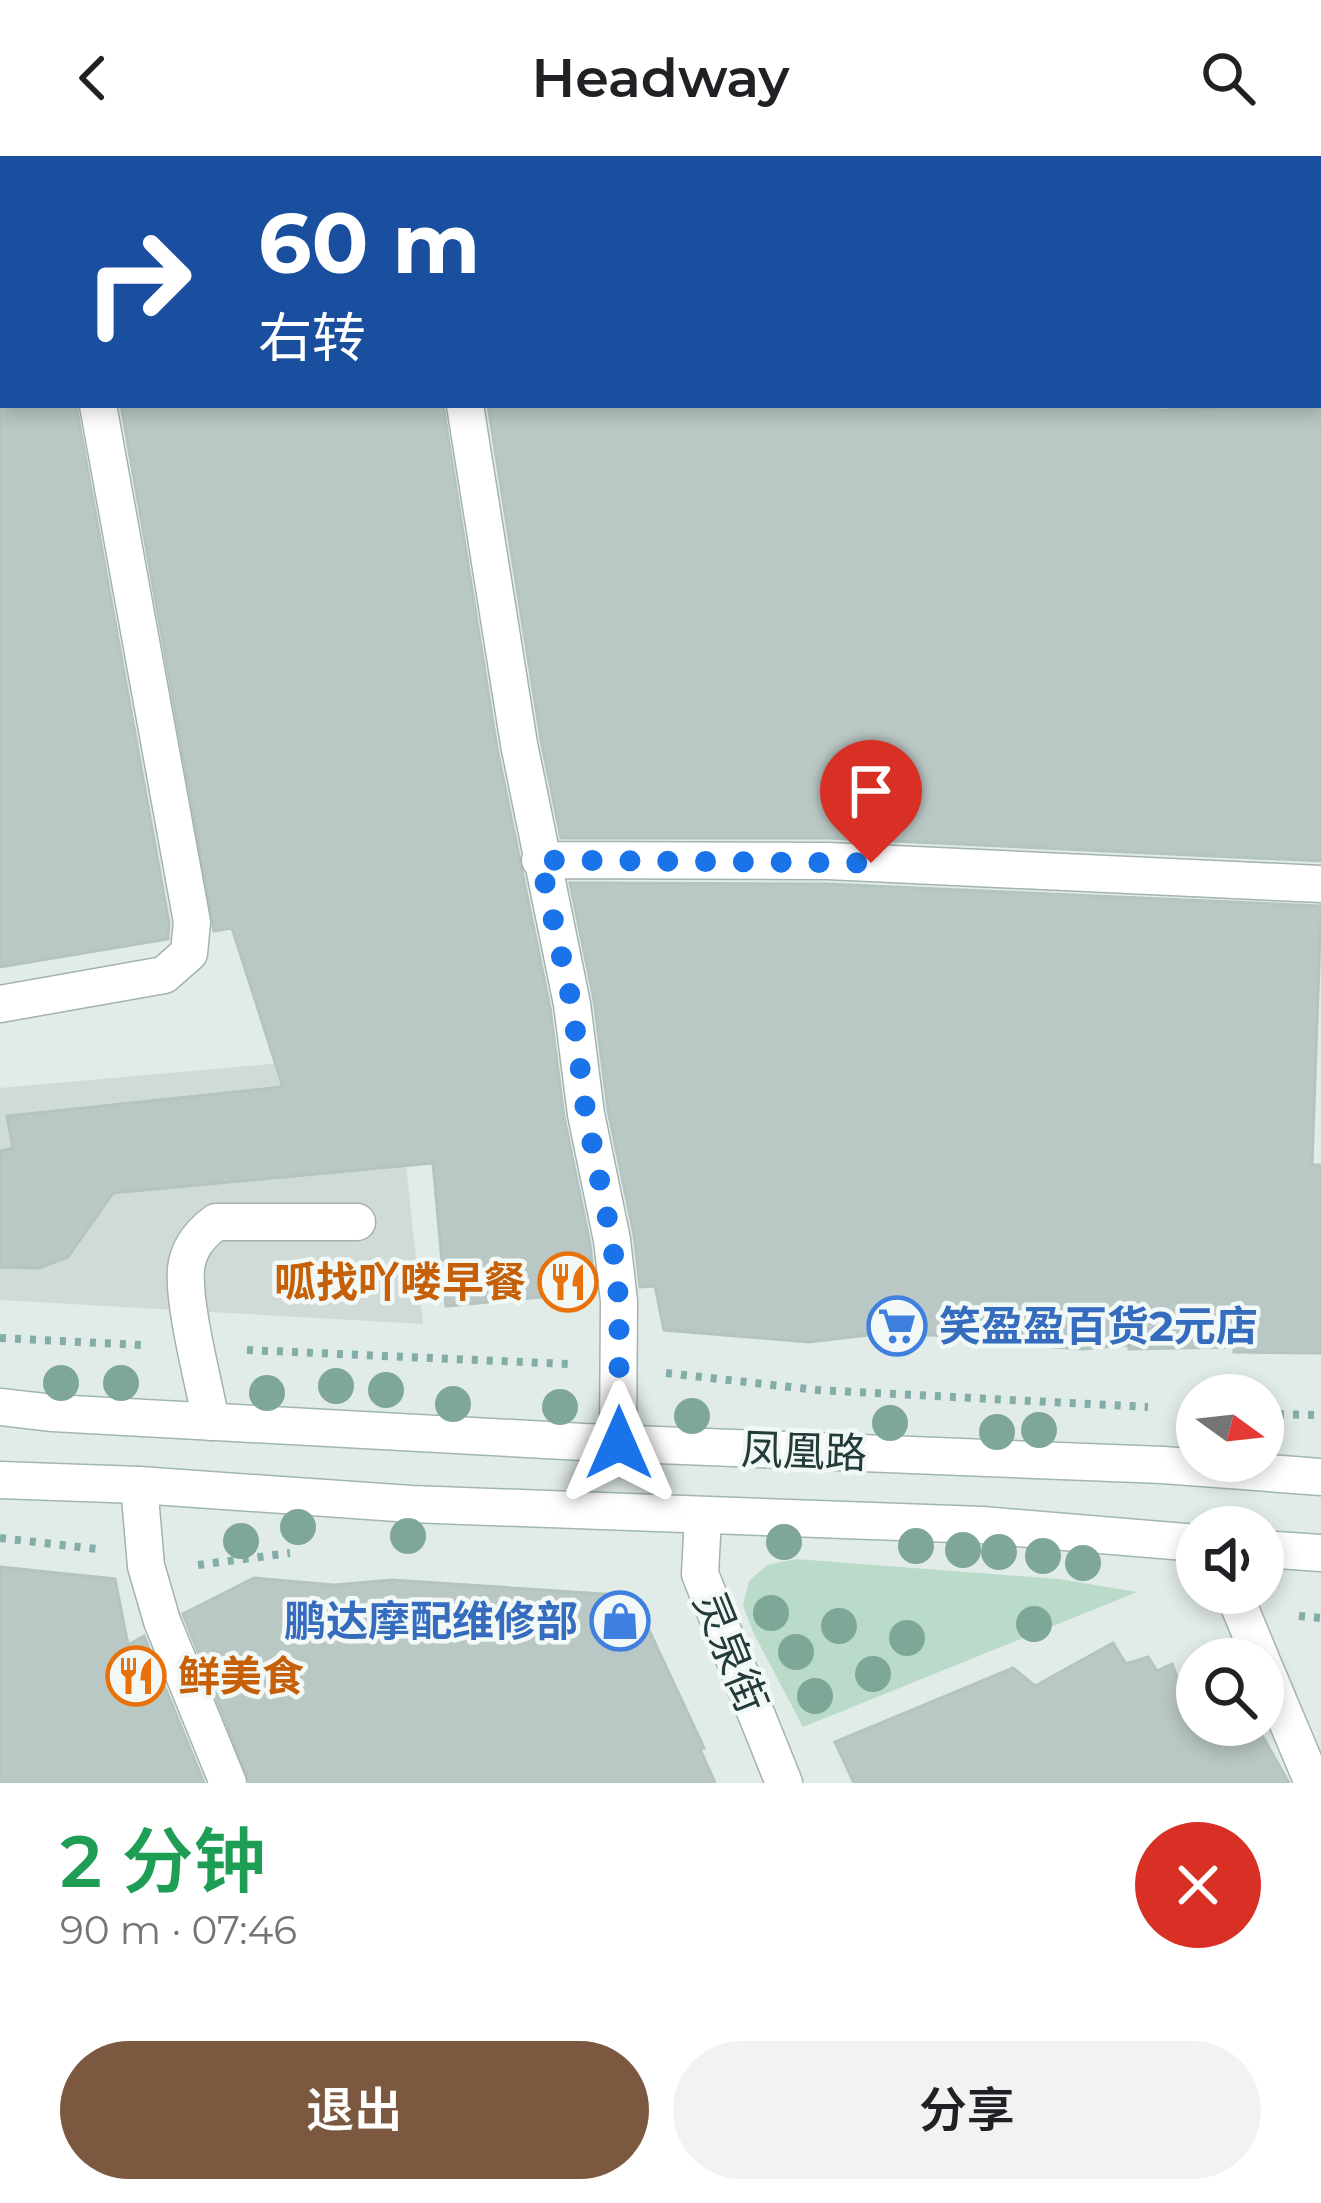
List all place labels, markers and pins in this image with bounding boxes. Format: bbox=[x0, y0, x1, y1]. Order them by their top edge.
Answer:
pin bbox=[820, 740, 922, 863]
restaurant icon: 呱找吖喽早餐 bbox=[537, 1251, 599, 1313]
place label: 呱找吖喽早餐 bbox=[274, 1256, 526, 1308]
supermarket icon: 笑盈盈百货2元店 bbox=[866, 1295, 928, 1357]
place label: 笑盈盈百货2元店 bbox=[939, 1300, 1258, 1352]
shop icon: 鹏达摩配维修部 bbox=[589, 1590, 651, 1652]
place label: 鹏达摩配维修部 bbox=[284, 1595, 578, 1647]
restaurant icon: 鲜美食 bbox=[105, 1645, 167, 1707]
place label: 鲜美食 bbox=[178, 1650, 304, 1702]

